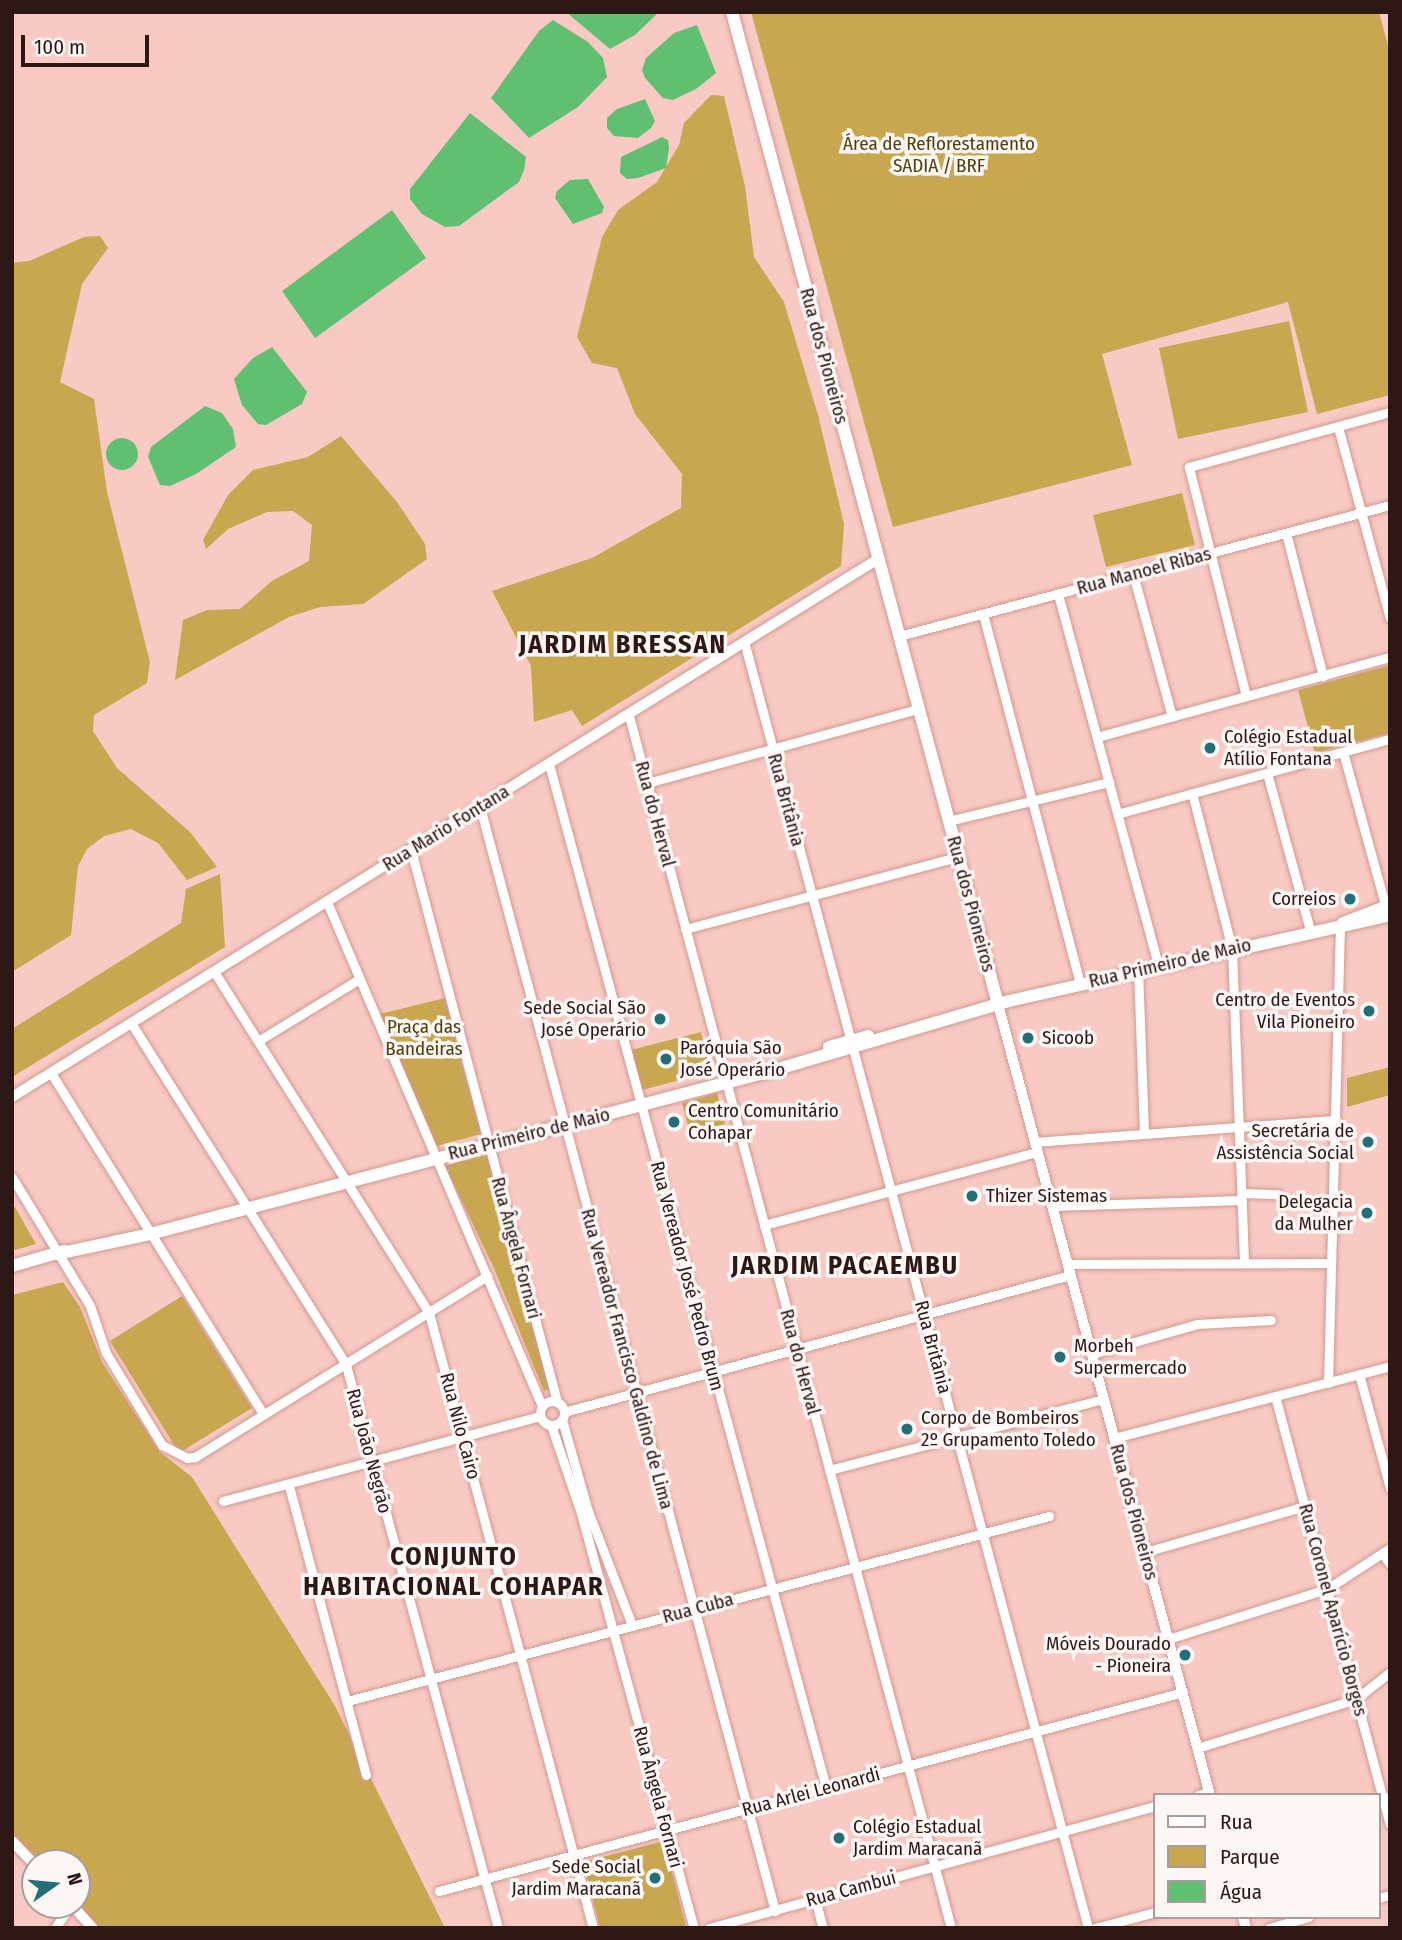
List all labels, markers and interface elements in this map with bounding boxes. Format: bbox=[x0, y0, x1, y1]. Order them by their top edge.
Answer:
scale bar bbox=[24, 21, 152, 65]
text: 100 m bbox=[34, 34, 85, 60]
park label: Área de Reflorestamento SADIA / BRF bbox=[843, 133, 1035, 177]
street label: Rua dos Pioneiros bbox=[795, 285, 853, 427]
street label: Rua Manoel Ribas bbox=[1074, 542, 1214, 600]
district label: JARDIM BRESSAN bbox=[521, 629, 725, 661]
place label: Colégio Estadual Atílio Fontana bbox=[1224, 726, 1352, 770]
marker: Colégio Estadual Atílio Fontana bbox=[1202, 740, 1218, 756]
street label: Rua Britânia bbox=[763, 751, 809, 849]
street label: Rua do Herval bbox=[630, 759, 680, 869]
street label: Rua Mario Fontana bbox=[378, 780, 514, 876]
street label: Rua dos Pioneiros bbox=[942, 833, 1000, 975]
place label: Correios bbox=[1272, 888, 1336, 910]
marker: Correios bbox=[1342, 891, 1358, 907]
street label: Rua Primeiro de Maio bbox=[1087, 933, 1253, 993]
place label: Centro de Eventos Vila Pioneiro bbox=[1215, 989, 1355, 1033]
place label: Sede Social São José Operário bbox=[523, 997, 646, 1041]
marker: Centro de Eventos Vila Pioneiro bbox=[1361, 1003, 1377, 1019]
marker: Sede Social São José Operário bbox=[652, 1011, 668, 1027]
park label: Praça das Bandeiras bbox=[385, 1016, 463, 1060]
place label: Sicoob bbox=[1042, 1027, 1094, 1049]
marker: Sicoob bbox=[1020, 1030, 1036, 1046]
place label: Paróquia São José Operário bbox=[680, 1037, 785, 1081]
marker: Paróquia São José Operário bbox=[658, 1051, 674, 1067]
place label: Centro Comunitário Cohapar bbox=[688, 1100, 839, 1144]
street label: Rua Primeiro de Maio bbox=[446, 1103, 612, 1165]
marker: Centro Comunitário Cohapar bbox=[666, 1114, 682, 1130]
place label: Secretária de Assistência Social bbox=[1217, 1120, 1354, 1164]
marker: Secretária de Assistência Social bbox=[1360, 1134, 1376, 1150]
street label: Rua Vereador José Pedro Brum bbox=[645, 1159, 729, 1393]
street label: Rua Ângela Fornari bbox=[486, 1175, 546, 1321]
place label: Thizer Sistemas bbox=[986, 1185, 1107, 1207]
marker: Thizer Sistemas bbox=[964, 1188, 980, 1204]
place label: Delegacia da Mulher bbox=[1275, 1191, 1353, 1235]
marker: Delegacia da Mulher bbox=[1359, 1205, 1375, 1221]
street label: Rua Vereador Francisco Galdino de Lima bbox=[576, 1206, 678, 1512]
district label: JARDIM PACAEMBU bbox=[733, 1250, 957, 1282]
street label: Rua Britânia bbox=[910, 1298, 956, 1396]
street label: Rua do Herval bbox=[775, 1307, 825, 1417]
place label: Morbeh Supermercado bbox=[1074, 1335, 1187, 1379]
marker: Morbeh Supermercado bbox=[1052, 1349, 1068, 1365]
street label: Rua Nilo Cairo bbox=[435, 1370, 485, 1482]
street label: Rua João Negrão bbox=[341, 1386, 397, 1516]
place label: Corpo de Bombeiros 2º Grupamento Toledo bbox=[921, 1407, 1096, 1451]
marker: Corpo de Bombeiros 2º Grupamento Toledo bbox=[899, 1421, 915, 1437]
street label: Rua dos Pioneiros bbox=[1105, 1441, 1163, 1583]
street label: Rua Coronel Aparício Borges bbox=[1294, 1501, 1372, 1719]
district label: CONJUNTO HABITACIONAL COHAPAR bbox=[306, 1541, 602, 1602]
street label: Rua Cuba bbox=[660, 1588, 736, 1628]
place label: Móveis Dourado - Pioneira bbox=[1046, 1633, 1171, 1677]
marker: Móveis Dourado - Pioneira bbox=[1177, 1647, 1193, 1663]
street label: Rua Ângela Fornari bbox=[628, 1724, 688, 1870]
street label: Rua Arlei Leonardi bbox=[739, 1763, 883, 1821]
legend bbox=[1154, 1793, 1381, 1919]
text: Rua bbox=[1220, 1809, 1253, 1835]
place label: Colégio Estadual Jardim Maracanã bbox=[853, 1816, 982, 1860]
marker: Colégio Estadual Jardim Maracanã bbox=[831, 1830, 847, 1846]
text: Parque bbox=[1220, 1844, 1280, 1870]
north arrow bbox=[21, 1849, 91, 1919]
place label: Sede Social Jardim Maracanã bbox=[512, 1856, 641, 1900]
street label: Rua Cambui bbox=[803, 1866, 899, 1912]
text: N bbox=[62, 1870, 87, 1887]
marker: Sede Social Jardim Maracanã bbox=[647, 1870, 663, 1886]
text: Água bbox=[1220, 1879, 1262, 1905]

